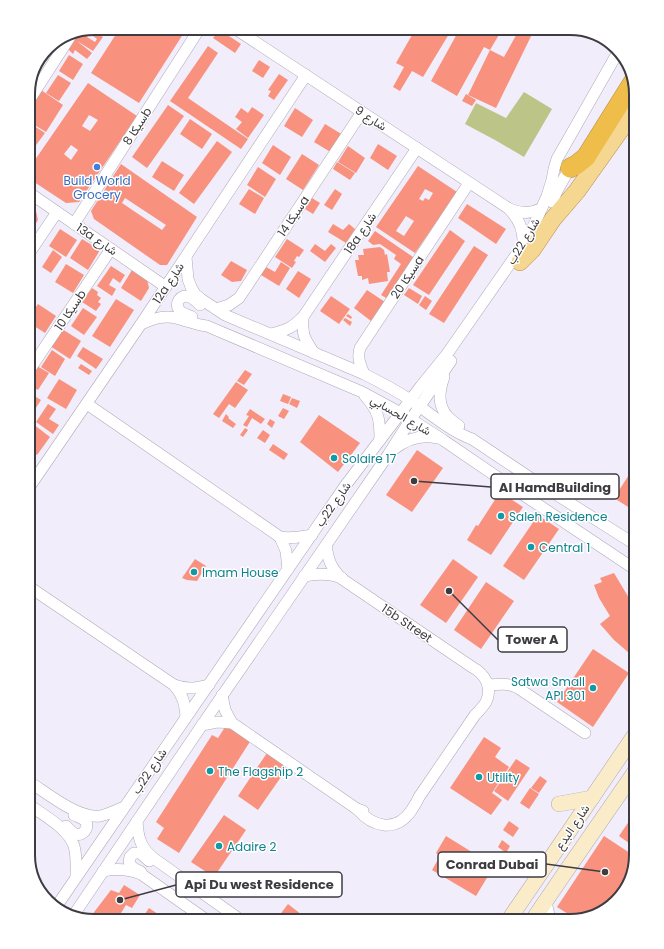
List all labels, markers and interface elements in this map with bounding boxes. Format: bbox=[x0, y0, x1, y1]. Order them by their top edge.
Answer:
street label: شارع 9 bbox=[351, 101, 390, 135]
street label: سيكا 8b bbox=[118, 104, 156, 148]
marker: Build World Grocery bbox=[92, 162, 102, 172]
place label: Build World Grocery bbox=[63, 172, 131, 203]
street label: سيكا 14a bbox=[273, 192, 313, 240]
street label: 18a شارع bbox=[340, 209, 381, 258]
street label: شارع 22ب bbox=[502, 214, 544, 268]
street label: 13a شارع bbox=[72, 219, 121, 260]
street label: سيكا 20a bbox=[386, 252, 428, 302]
street label: 12a شارع bbox=[148, 259, 189, 308]
street label: سيكا 10b bbox=[50, 286, 90, 334]
street label: شارع الحسابي bbox=[367, 391, 434, 441]
place label: Solaire 17 bbox=[342, 450, 397, 467]
marker: Solaire 17 bbox=[329, 453, 339, 463]
callout: Al HamdBuilding bbox=[491, 474, 619, 499]
street label: شارع 22ب bbox=[311, 478, 356, 531]
text: Al HamdBuilding bbox=[499, 478, 611, 497]
place label: Saleh Residence bbox=[509, 508, 607, 525]
marker: Saleh Residence bbox=[496, 511, 506, 521]
place label: Central 1 bbox=[539, 539, 590, 556]
marker: Central 1 bbox=[526, 542, 536, 552]
place label: Imam House bbox=[202, 564, 278, 581]
marker: Imam House bbox=[189, 567, 199, 577]
street label: 15b Street bbox=[378, 600, 436, 646]
callout: Tower A bbox=[498, 627, 567, 652]
text: Tower A bbox=[505, 630, 559, 649]
place label: Satwa Small API 301 bbox=[511, 673, 585, 704]
marker: Satwa Small API 301 bbox=[588, 683, 598, 693]
street label: شارع 22ب bbox=[128, 745, 171, 798]
place label: The Flagship 2 bbox=[218, 763, 303, 780]
marker: The Flagship 2 bbox=[205, 766, 215, 776]
place label: Utility bbox=[487, 769, 520, 786]
marker: Utility bbox=[474, 772, 484, 782]
street label: شارع البدع bbox=[551, 801, 594, 854]
place label: Adaire 2 bbox=[227, 838, 276, 855]
marker: Adaire 2 bbox=[214, 841, 224, 851]
callout: Conrad Dubai bbox=[438, 852, 546, 877]
text: Conrad Dubai bbox=[446, 855, 538, 874]
callout: Api Du west Residence bbox=[176, 872, 342, 897]
text: Api Du west Residence bbox=[184, 875, 334, 894]

